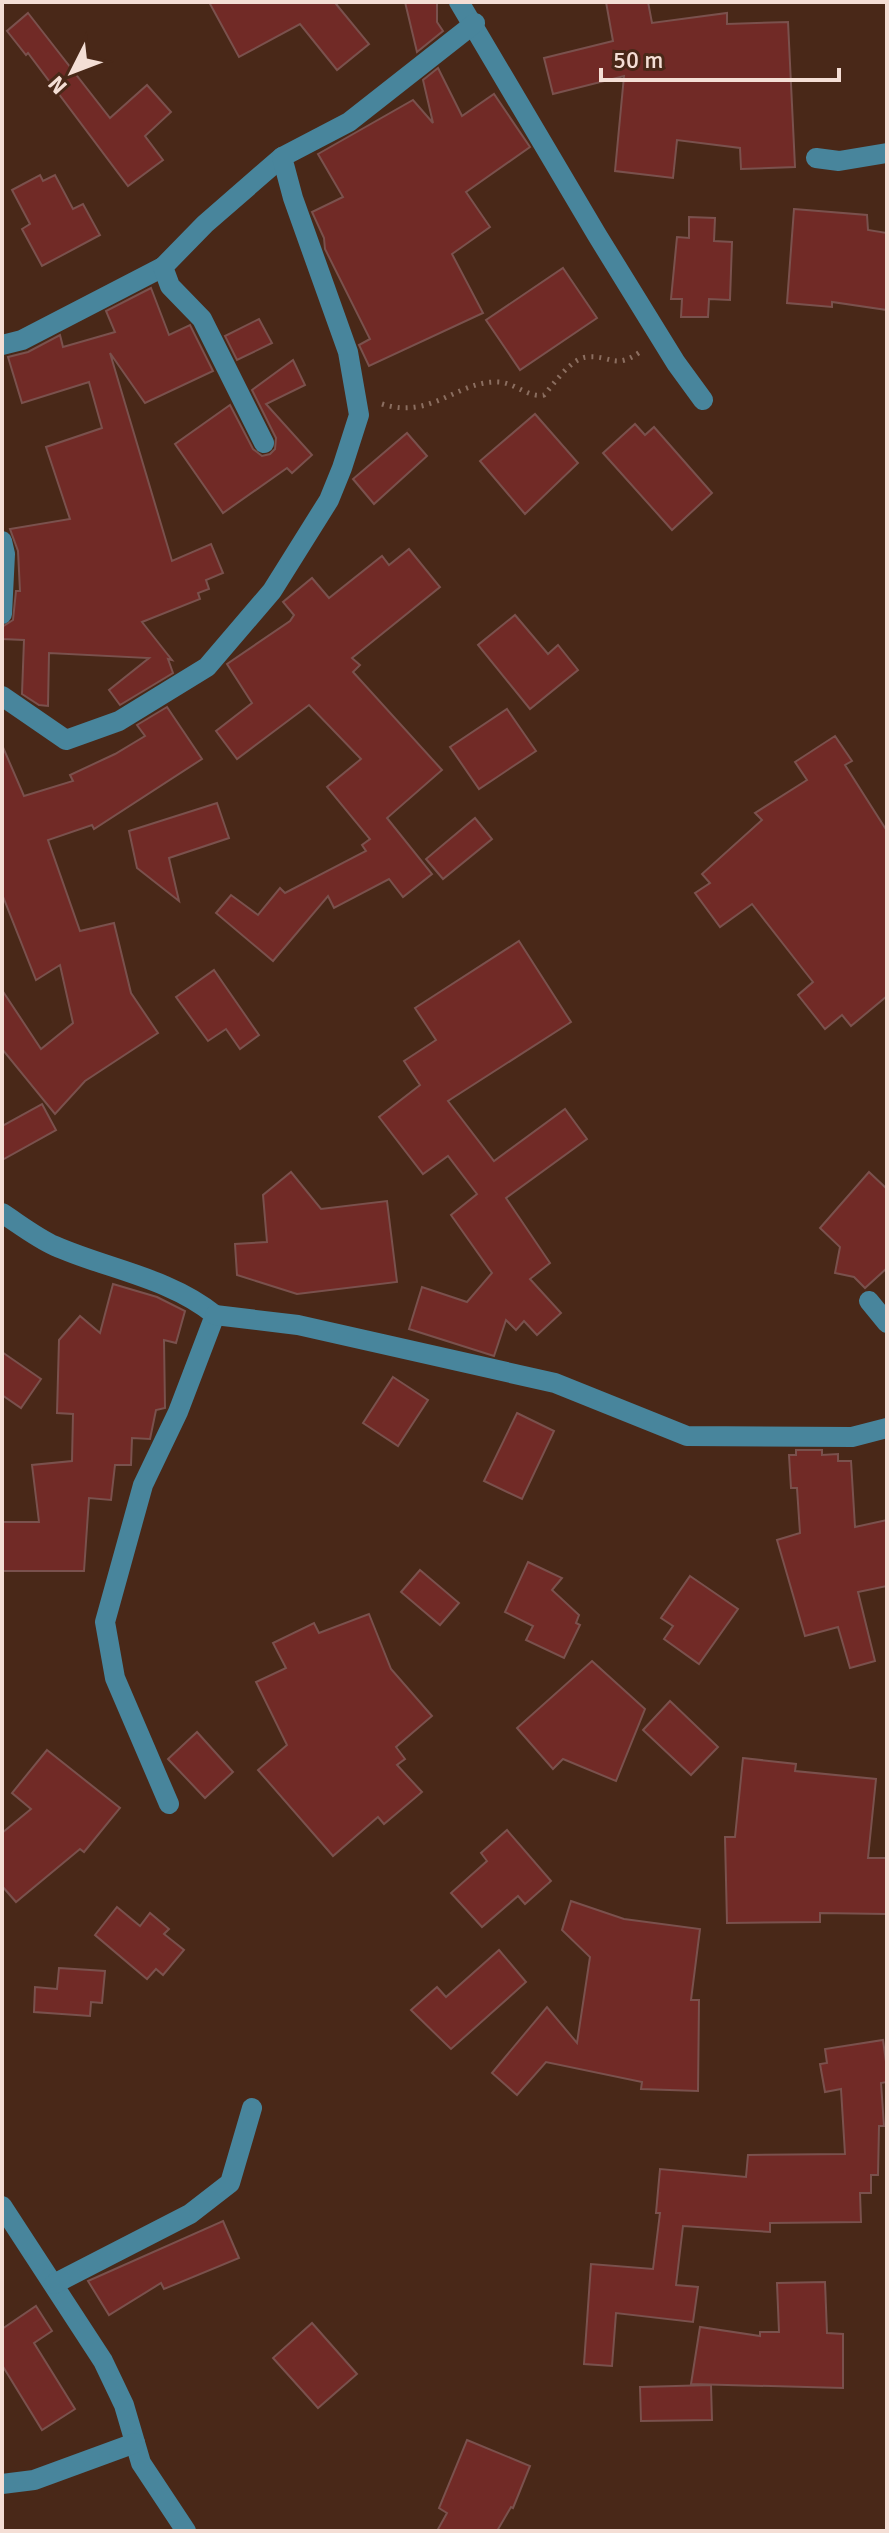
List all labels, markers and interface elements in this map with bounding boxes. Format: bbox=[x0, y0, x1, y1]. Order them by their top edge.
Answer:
north arrow bbox=[32, 32, 112, 112]
scale bar bbox=[601, 32, 839, 82]
text: 50 m bbox=[613, 45, 663, 75]
text: N bbox=[42, 70, 73, 100]

